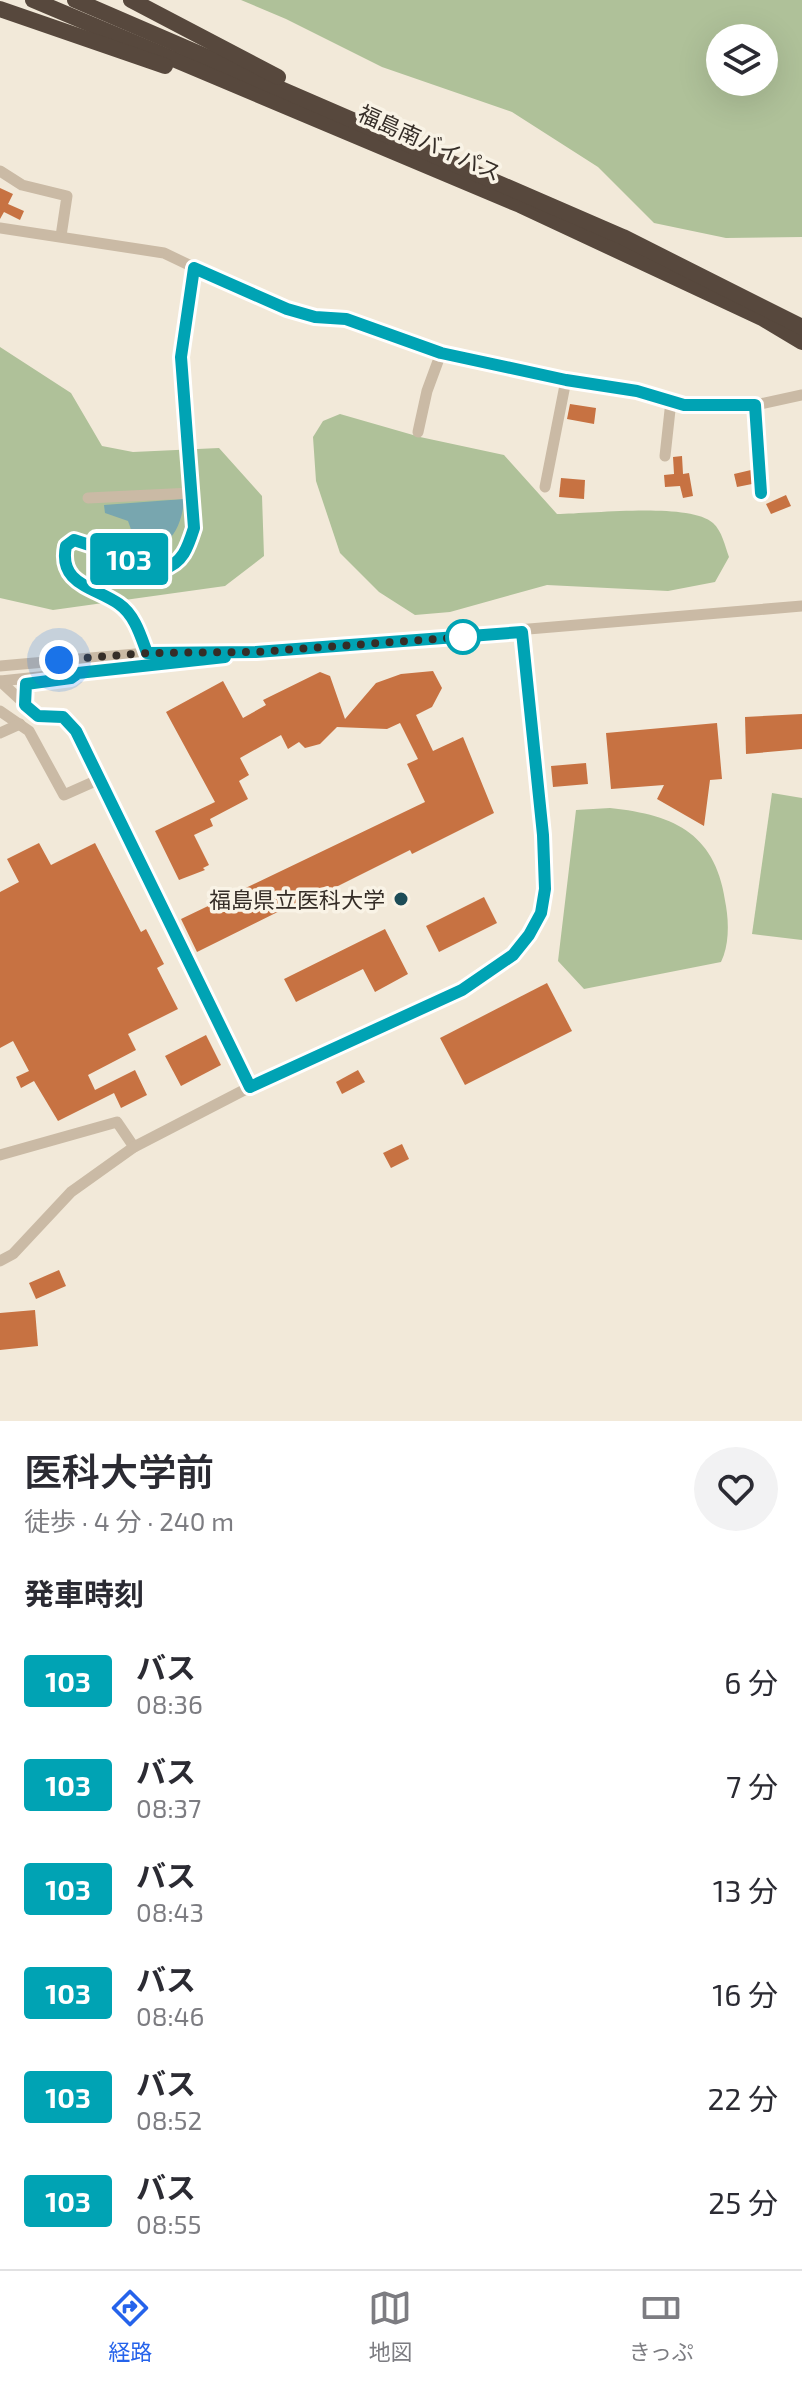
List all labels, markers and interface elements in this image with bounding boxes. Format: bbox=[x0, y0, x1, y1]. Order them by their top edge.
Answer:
map controls bbox=[706, 24, 778, 96]
button: layers bbox=[706, 24, 778, 96]
street label: 福島南バイパス bbox=[355, 99, 505, 185]
line badge: 103 bbox=[83, 533, 175, 585]
text: 103 bbox=[106, 542, 152, 576]
unlabelled marker bbox=[446, 620, 480, 654]
your location bbox=[39, 640, 79, 680]
place label: 福島県立医科大学 bbox=[209, 886, 385, 912]
marker: 福島県立医科大学 bbox=[392, 890, 410, 908]
button: heart bbox=[694, 1447, 778, 1531]
text: 医科大学前 bbox=[24, 1448, 214, 1494]
text: 徒歩 · 4 分 · 240 m bbox=[24, 1505, 234, 1536]
text: 発車時刻 bbox=[24, 1575, 144, 1611]
text: バス bbox=[136, 1649, 196, 1685]
text: 103 bbox=[45, 1664, 91, 1698]
text: 6 分 bbox=[724, 1664, 778, 1700]
text: 08:36 bbox=[136, 1688, 203, 1719]
text: バス bbox=[136, 1753, 196, 1789]
text: 103 bbox=[45, 1768, 91, 1802]
text: 7 分 bbox=[726, 1768, 778, 1804]
text: 08:37 bbox=[136, 1792, 201, 1823]
text: バス bbox=[136, 1857, 196, 1893]
text: 103 bbox=[45, 1872, 91, 1906]
text: 13 分 bbox=[713, 1872, 778, 1908]
text: 08:43 bbox=[136, 1896, 204, 1927]
text: バス bbox=[136, 1961, 196, 1997]
text: 103 bbox=[45, 1976, 91, 2010]
text: 16 分 bbox=[712, 1976, 778, 2012]
text: 08:46 bbox=[136, 2000, 204, 2031]
text: バス bbox=[136, 2065, 196, 2101]
text: 103 bbox=[45, 2080, 91, 2114]
text: 22 分 bbox=[708, 2080, 778, 2116]
text: 08:52 bbox=[136, 2104, 202, 2135]
text: バス bbox=[136, 2169, 196, 2205]
text: 103 bbox=[45, 2184, 91, 2218]
text: 25 分 bbox=[708, 2184, 778, 2220]
text: 08:55 bbox=[136, 2208, 201, 2239]
tab: 経路 bbox=[108, 2286, 152, 2366]
tab: 地図 bbox=[368, 2286, 412, 2366]
tab: きっぷ bbox=[629, 2286, 694, 2366]

